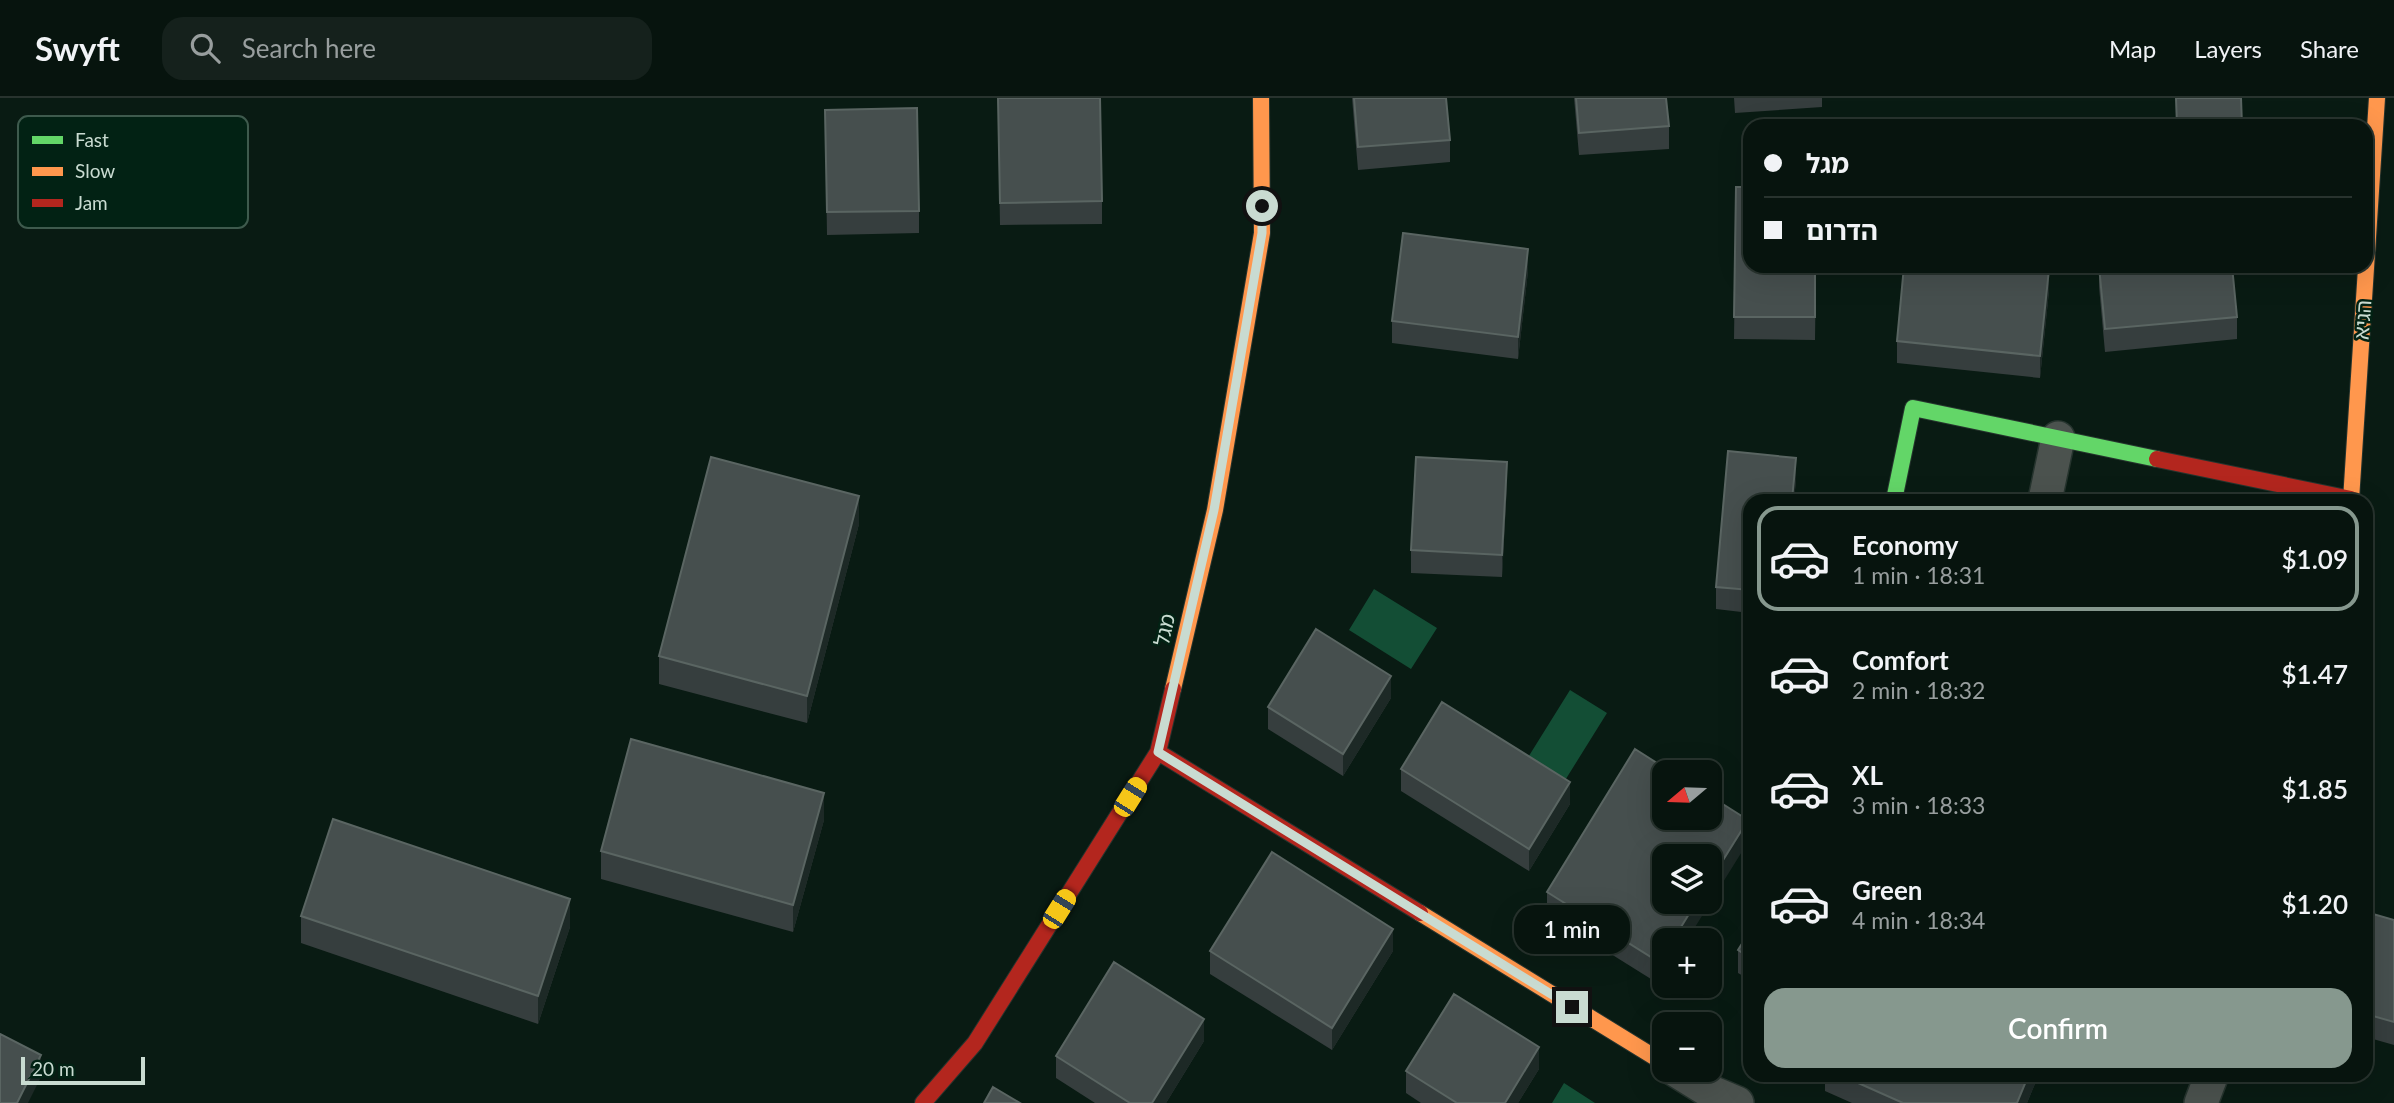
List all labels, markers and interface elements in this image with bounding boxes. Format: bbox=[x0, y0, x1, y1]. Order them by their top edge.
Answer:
search box bbox=[162, 17, 652, 80]
text: Swyft bbox=[35, 28, 120, 68]
icon: search bbox=[186, 29, 224, 67]
text: Search here bbox=[242, 32, 376, 64]
text: Map bbox=[2109, 34, 2156, 63]
text: Layers bbox=[2194, 34, 2262, 63]
text: Share bbox=[2300, 34, 2359, 63]
legend bbox=[18, 116, 248, 228]
text: Fast bbox=[75, 128, 109, 151]
text: מגל bbox=[1806, 147, 1849, 179]
text: Slow bbox=[75, 159, 115, 182]
route start bbox=[1246, 190, 1278, 222]
text: Jam bbox=[75, 191, 108, 214]
text: הדרום bbox=[1806, 214, 1878, 246]
street label: הגיא bbox=[2348, 299, 2375, 341]
icon: car bbox=[1768, 527, 1831, 590]
text: Economy bbox=[1852, 529, 1958, 561]
text: $1.09 bbox=[2282, 543, 2348, 575]
text: 1 min · 18:31 bbox=[1852, 561, 1985, 589]
street label: מגל bbox=[1148, 611, 1179, 648]
icon: car bbox=[1768, 642, 1831, 705]
text: Comfort bbox=[1852, 644, 1949, 676]
text: $1.47 bbox=[2282, 658, 2348, 690]
text: 2 min · 18:32 bbox=[1852, 676, 1985, 704]
icon: car bbox=[1768, 757, 1831, 820]
text: XL bbox=[1852, 759, 1883, 791]
north arrow bbox=[1652, 760, 1722, 830]
map controls bbox=[1652, 760, 1722, 1082]
text: $1.85 bbox=[2282, 773, 2348, 805]
car bbox=[1110, 774, 1151, 820]
text: 3 min · 18:33 bbox=[1852, 791, 1985, 819]
button: layers bbox=[1652, 844, 1722, 914]
icon: car bbox=[1768, 872, 1831, 935]
text: Green bbox=[1852, 874, 1922, 906]
car bbox=[1039, 886, 1080, 932]
text: $1.20 bbox=[2282, 888, 2348, 920]
callout: 1 min bbox=[1514, 906, 1630, 954]
text: 4 min · 18:34 bbox=[1852, 906, 1985, 934]
text: 1 min bbox=[1544, 915, 1600, 943]
button: + bbox=[1652, 928, 1722, 998]
button: Confirm bbox=[1764, 988, 2352, 1068]
route end bbox=[1556, 991, 1588, 1023]
button: − bbox=[1652, 1012, 1722, 1082]
scale bar bbox=[21, 1054, 145, 1086]
text: 20 m bbox=[32, 1057, 75, 1080]

